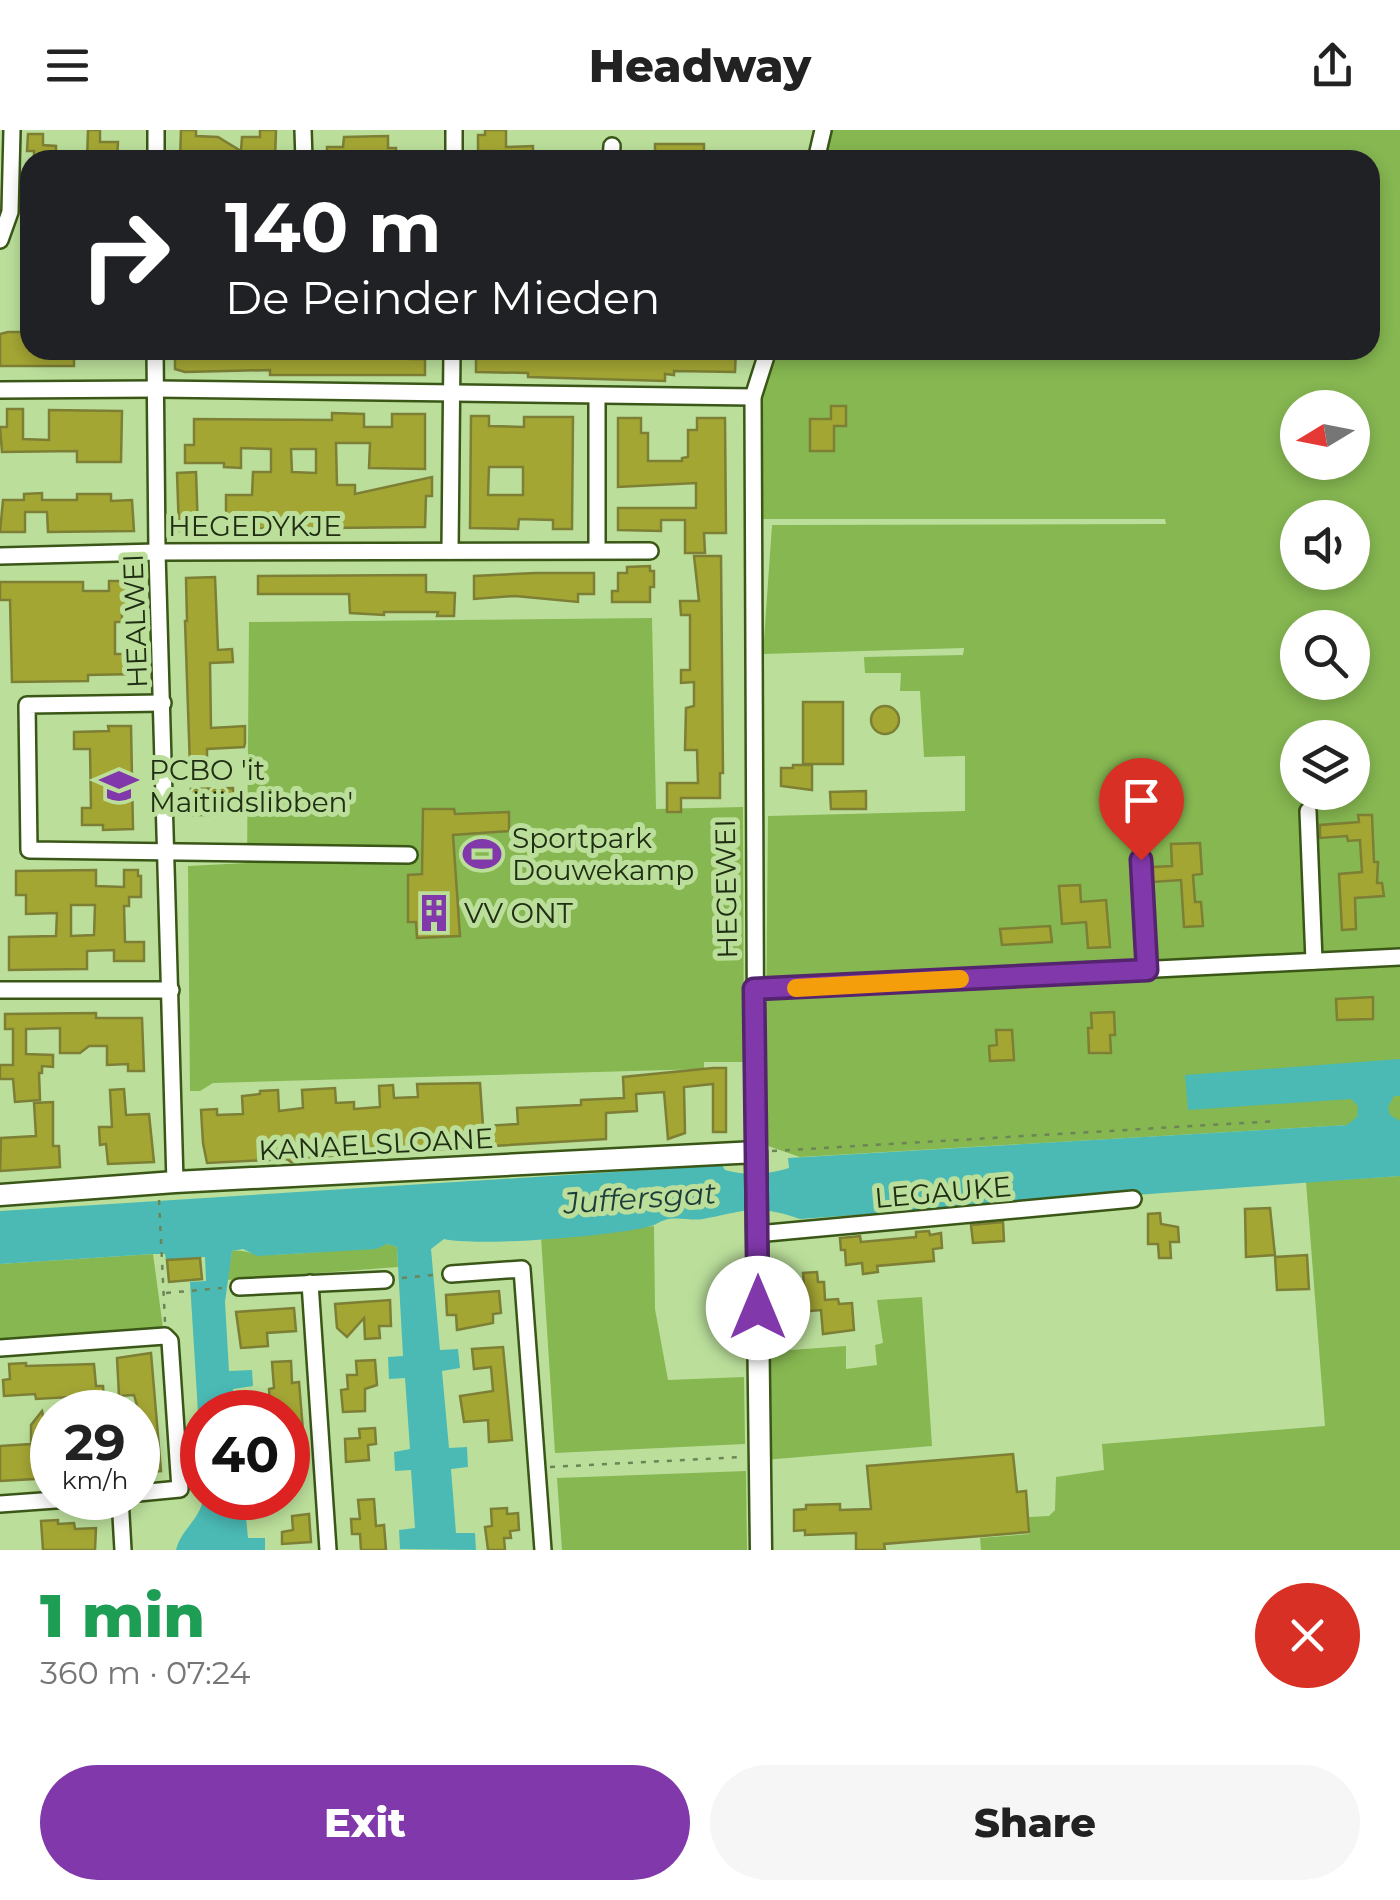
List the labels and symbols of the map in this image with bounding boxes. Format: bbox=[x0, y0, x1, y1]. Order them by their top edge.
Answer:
north arrow bbox=[1280, 390, 1370, 480]
street label: HEGEDYKJE bbox=[168, 509, 342, 543]
street label: HEALWEI bbox=[116, 553, 154, 689]
place label: PCBO 'it Maitiidslibben' bbox=[149, 753, 353, 819]
pin bbox=[1099, 758, 1184, 861]
school or university icon: PCBO 'it Maitiidslibben' bbox=[98, 765, 140, 807]
street label: HEGEWEI bbox=[708, 819, 744, 959]
place label: Sportpark Douwekamp bbox=[512, 821, 694, 887]
sports icon: Sportpark Douwekamp bbox=[461, 833, 503, 875]
building icon: VV ONT bbox=[413, 892, 455, 934]
place label: VV ONT bbox=[464, 896, 573, 930]
street label: KANAELSLOANE bbox=[258, 1121, 494, 1167]
street label: LEGAUKE bbox=[873, 1169, 1013, 1215]
water label: Juffersgat bbox=[561, 1174, 718, 1222]
position arrow bbox=[706, 1256, 810, 1360]
speed limit sign: 40 bbox=[180, 1390, 310, 1520]

